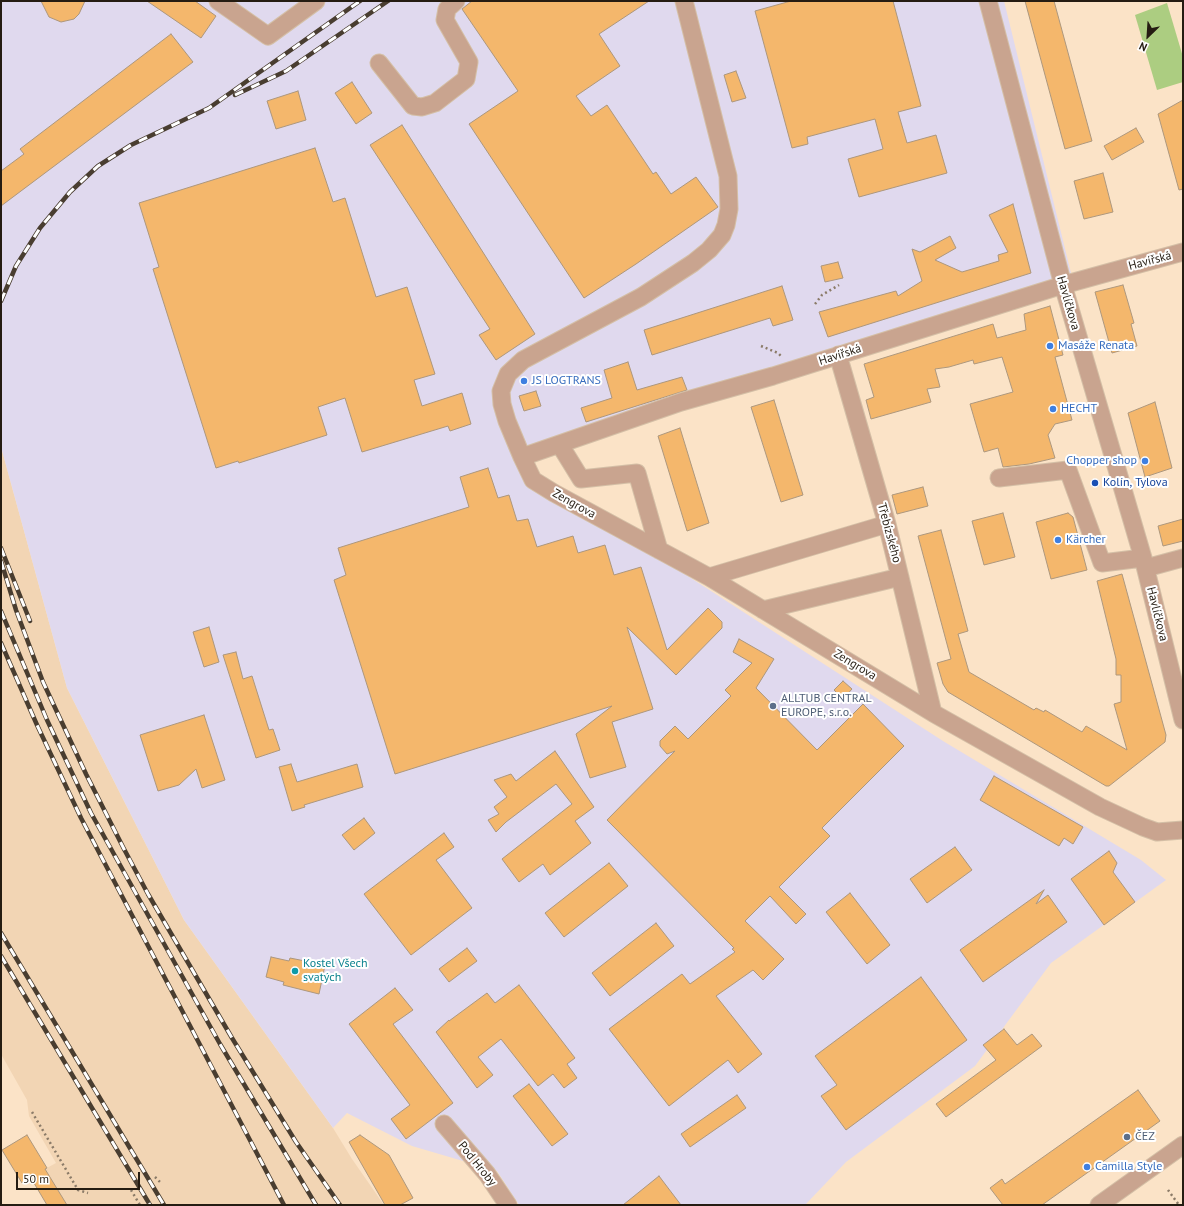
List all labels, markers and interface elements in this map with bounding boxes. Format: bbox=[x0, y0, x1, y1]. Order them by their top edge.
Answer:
north arrow bbox=[1128, 16, 1168, 56]
text: N bbox=[1137, 39, 1149, 55]
street label: Havířská bbox=[1127, 248, 1173, 274]
street label: Havlíčkova bbox=[1053, 274, 1083, 332]
place label: Masáže Renata bbox=[1058, 339, 1134, 353]
street label: Havířská bbox=[817, 341, 863, 369]
marker: Masáže Renata bbox=[1045, 341, 1055, 351]
place label: JS LOGTRANS bbox=[532, 374, 601, 388]
marker: JS LOGTRANS bbox=[519, 376, 529, 386]
place label: HECHT bbox=[1061, 402, 1097, 416]
marker: HECHT bbox=[1048, 404, 1058, 414]
place label: Chopper shop bbox=[1066, 454, 1137, 468]
marker: Chopper shop bbox=[1140, 456, 1150, 466]
place label: Kolín, Tylova bbox=[1103, 476, 1168, 490]
marker: Kolín, Tylova bbox=[1090, 478, 1100, 488]
street label: Zengrova bbox=[550, 486, 598, 522]
street label: Třebízského bbox=[874, 502, 904, 564]
place label: Kärcher bbox=[1066, 533, 1106, 547]
marker: Kärcher bbox=[1053, 535, 1063, 545]
street label: Havlíčkova bbox=[1143, 585, 1171, 643]
street label: Zengrova bbox=[831, 647, 879, 683]
place label: ALLTUB CENTRAL EUROPE, s.r.o. bbox=[781, 692, 872, 720]
marker: ALLTUB CENTRAL EUROPE, s.r.o. bbox=[768, 701, 778, 711]
place label: Kostel Všech svatých bbox=[303, 957, 367, 985]
marker: Kostel Všech svatých bbox=[290, 966, 300, 976]
place label: ČEZ bbox=[1135, 1130, 1155, 1144]
marker: ČEZ bbox=[1122, 1132, 1132, 1142]
street label: Pod Hroby bbox=[455, 1139, 499, 1189]
place label: Camilla Style bbox=[1095, 1160, 1162, 1174]
marker: Camilla Style bbox=[1082, 1162, 1092, 1172]
scale bar bbox=[18, 1164, 142, 1190]
text: 50 m bbox=[23, 1171, 49, 1186]

